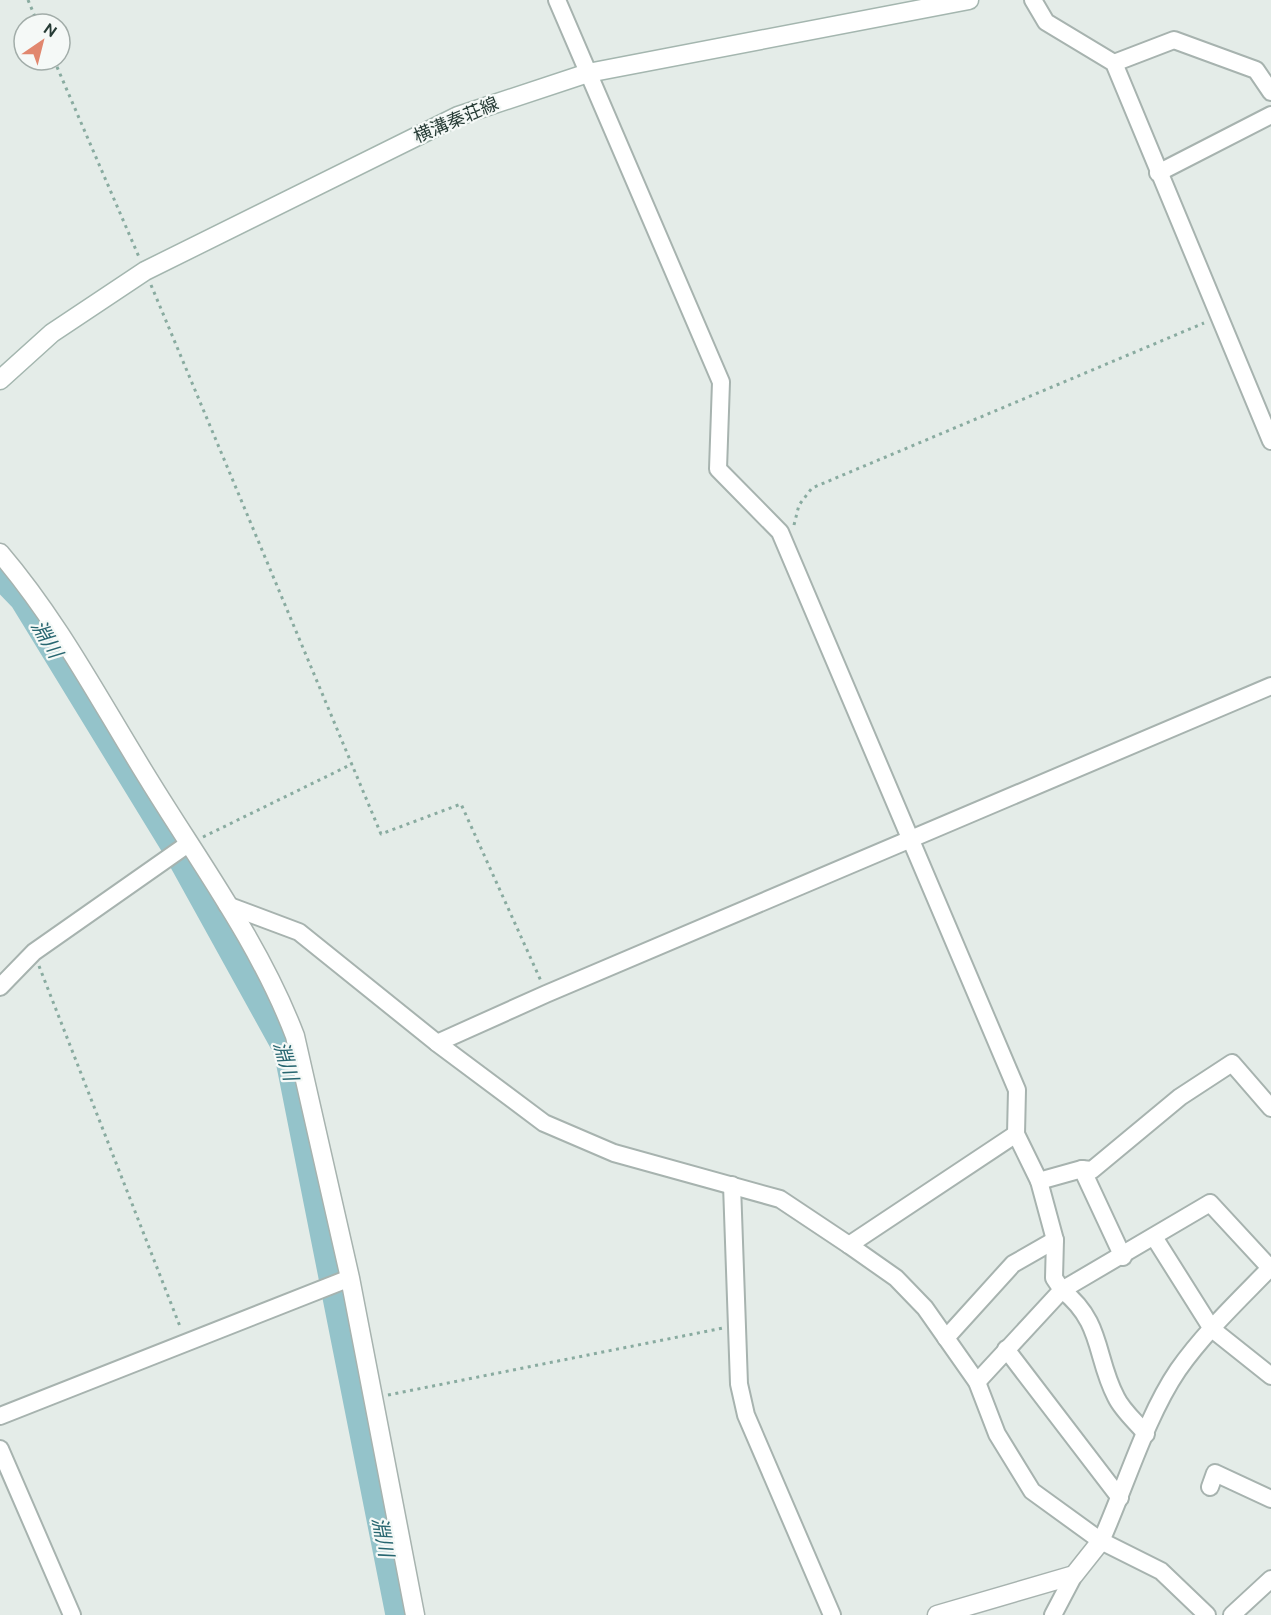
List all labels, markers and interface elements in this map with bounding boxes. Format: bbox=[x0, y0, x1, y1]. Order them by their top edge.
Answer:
north arrow bbox=[12, 12, 72, 72]
text: N bbox=[41, 19, 61, 41]
street label: 横溝秦荘線 bbox=[410, 92, 501, 146]
water label: 淵川 bbox=[27, 616, 69, 664]
water label: 淵川 bbox=[270, 1038, 304, 1085]
water label: 淵川 bbox=[368, 1515, 399, 1561]

